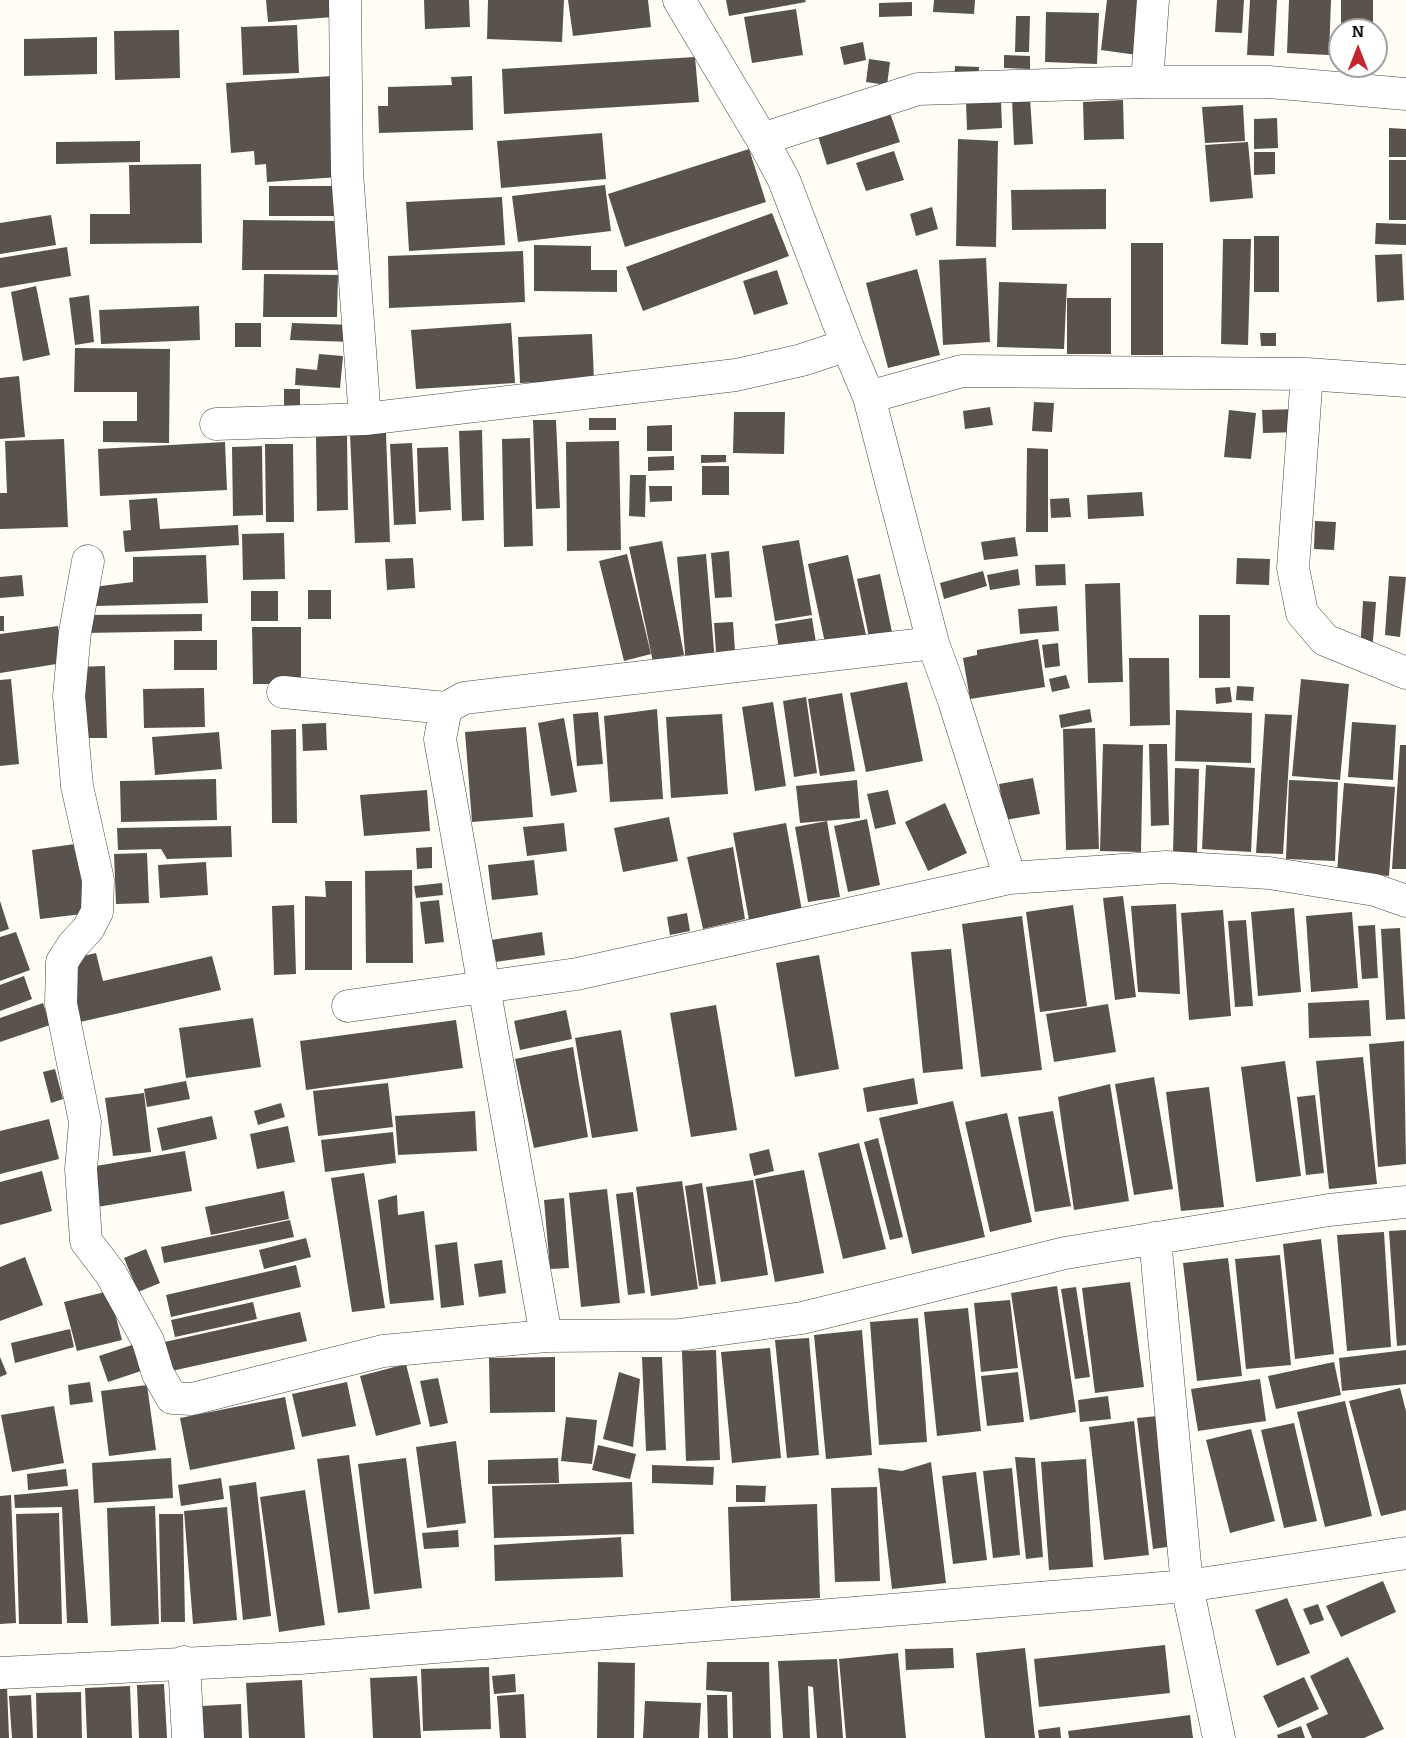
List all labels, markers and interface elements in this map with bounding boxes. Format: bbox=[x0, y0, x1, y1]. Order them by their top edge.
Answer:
north arrow bbox=[1328, 18, 1388, 78]
text: N bbox=[1352, 22, 1364, 41]

